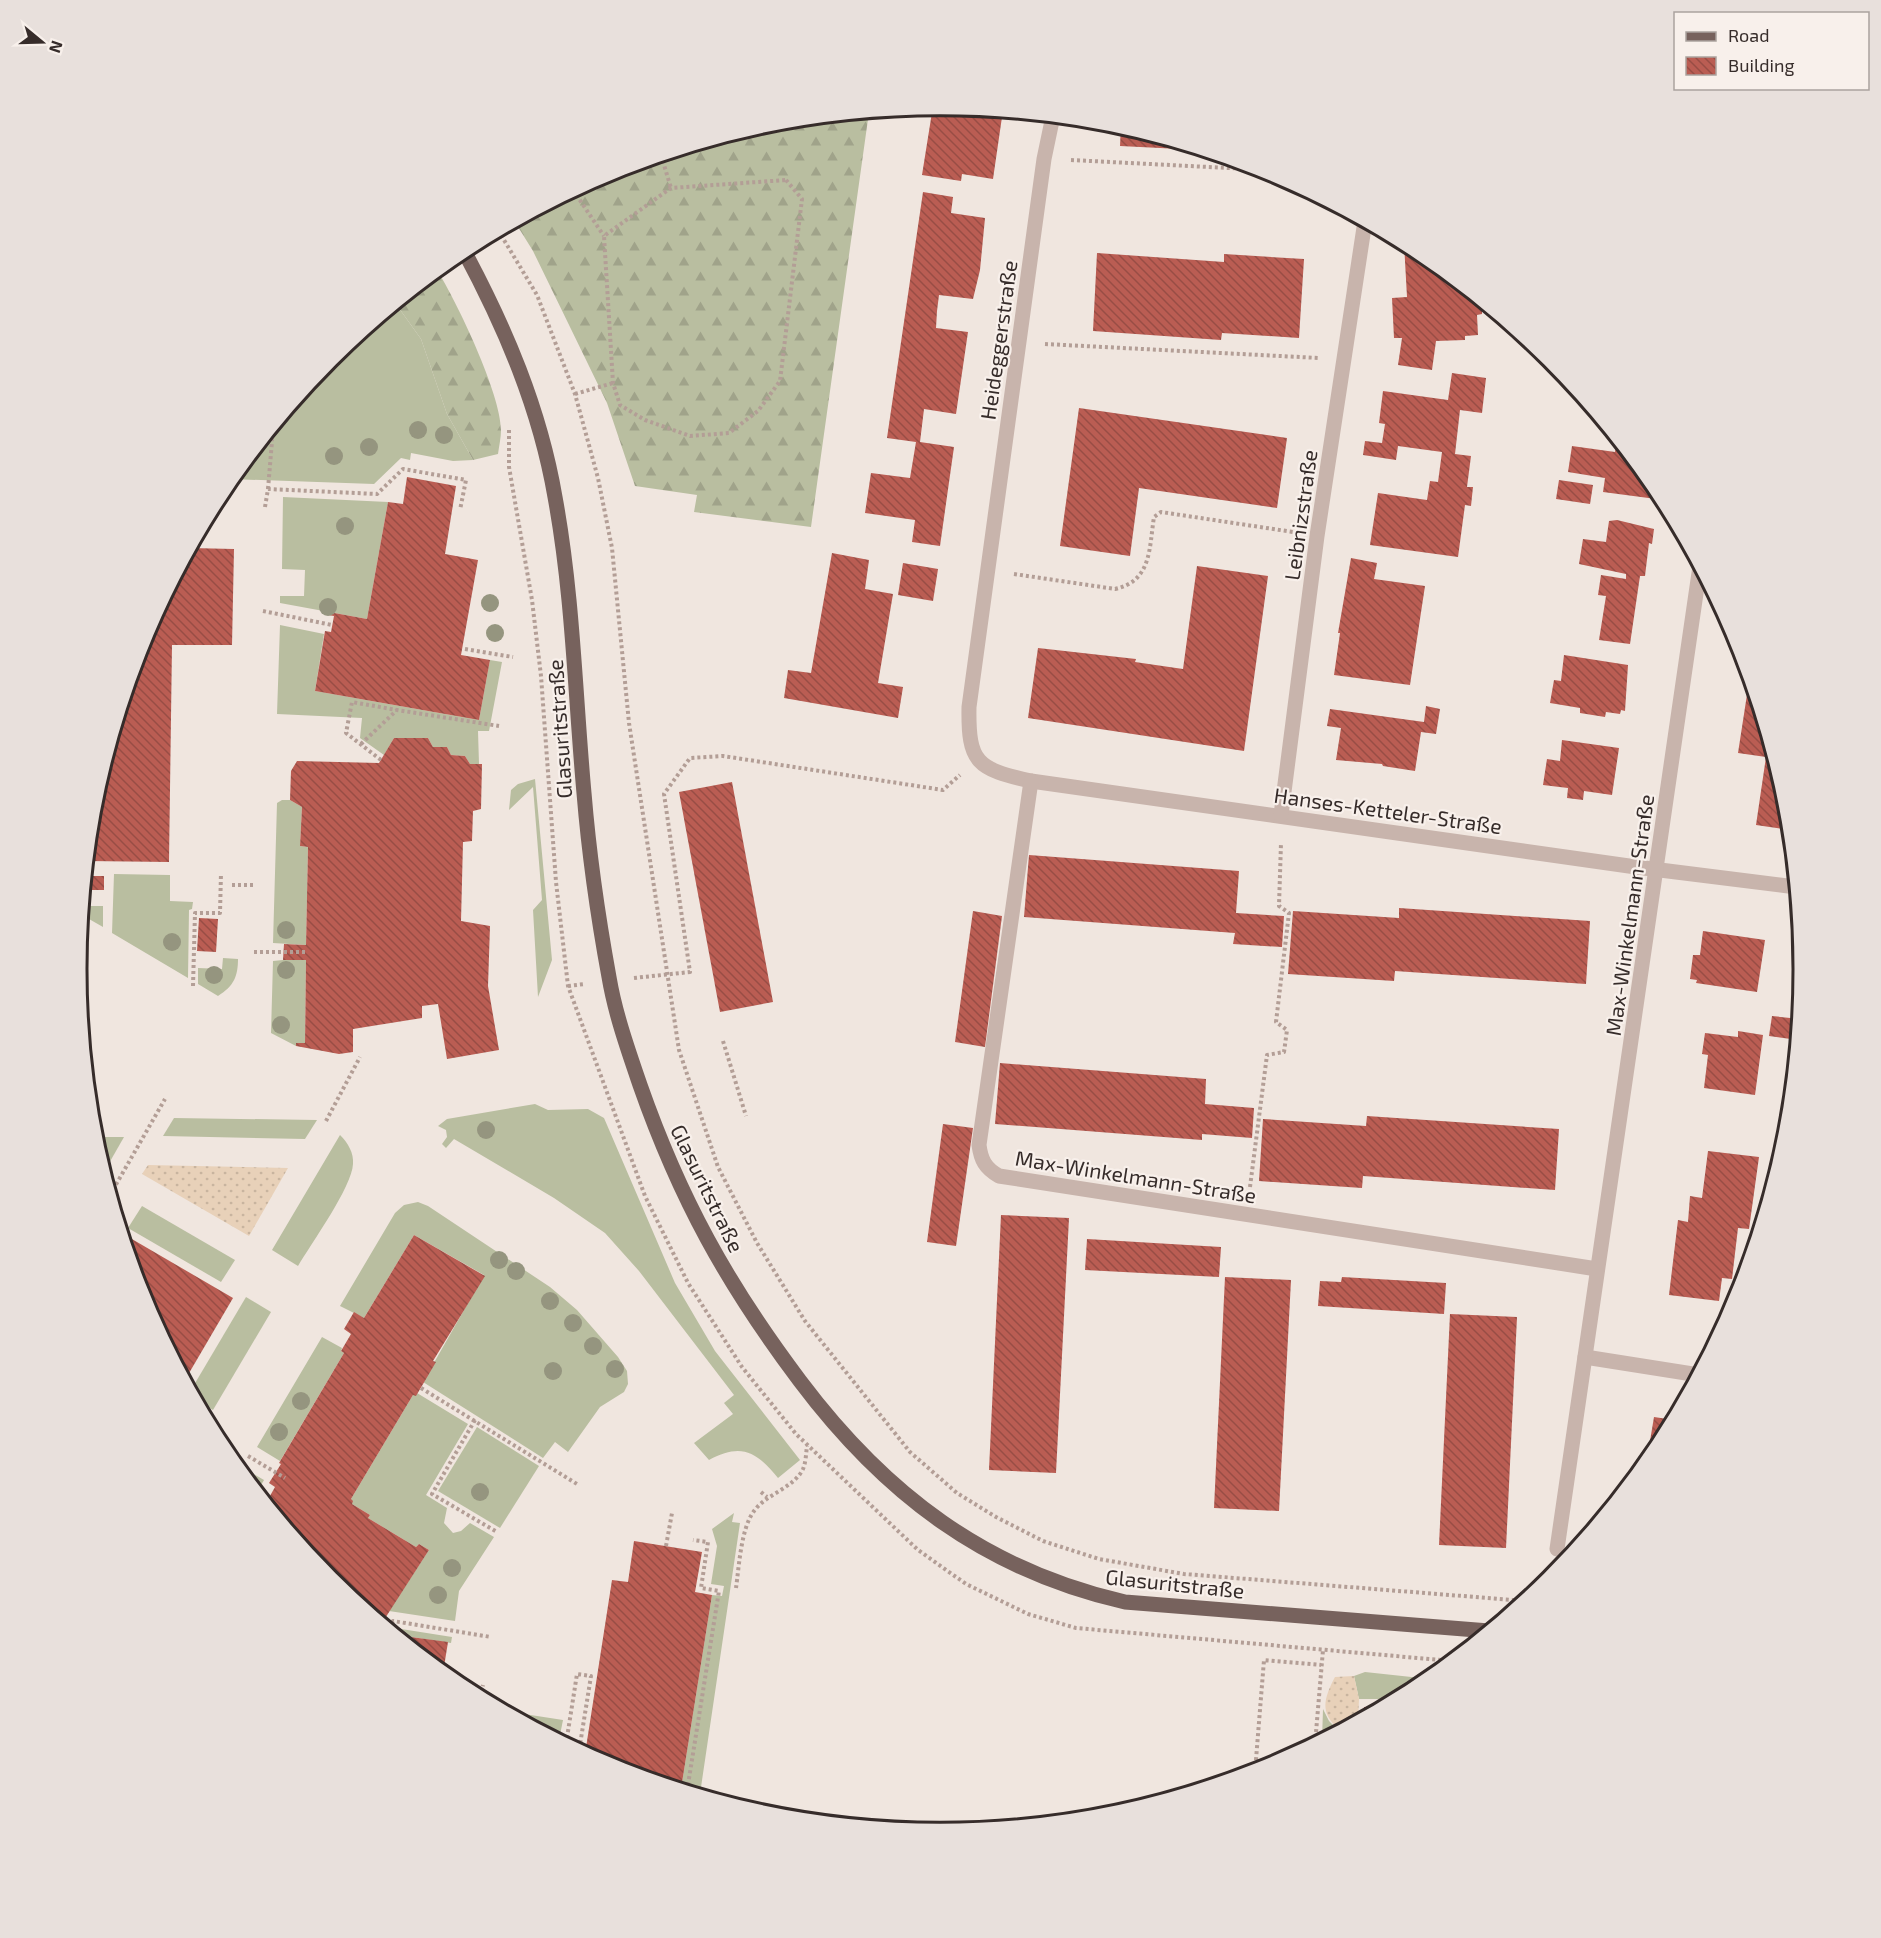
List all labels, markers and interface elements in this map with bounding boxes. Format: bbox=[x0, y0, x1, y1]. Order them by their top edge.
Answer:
north arrow bbox=[12, 12, 72, 72]
legend bbox=[1674, 12, 1869, 90]
text: Road bbox=[1728, 24, 1769, 46]
text: N bbox=[46, 38, 68, 56]
text: Building bbox=[1728, 54, 1795, 76]
street label: Heideggerstraße bbox=[974, 259, 1022, 421]
street label: Leibnizstraße bbox=[1278, 448, 1322, 582]
street label: Glasuritstraße bbox=[542, 659, 576, 799]
street label: Hanses-Ketteler-Straße bbox=[1273, 782, 1503, 838]
street label: Max-Winkelmann-Straße bbox=[1600, 793, 1658, 1037]
street label: Glasuritstraße bbox=[666, 1120, 750, 1256]
street label: Max-Winkelmann-Straße bbox=[1014, 1145, 1258, 1207]
street label: Glasuritstraße bbox=[1104, 1563, 1246, 1603]

